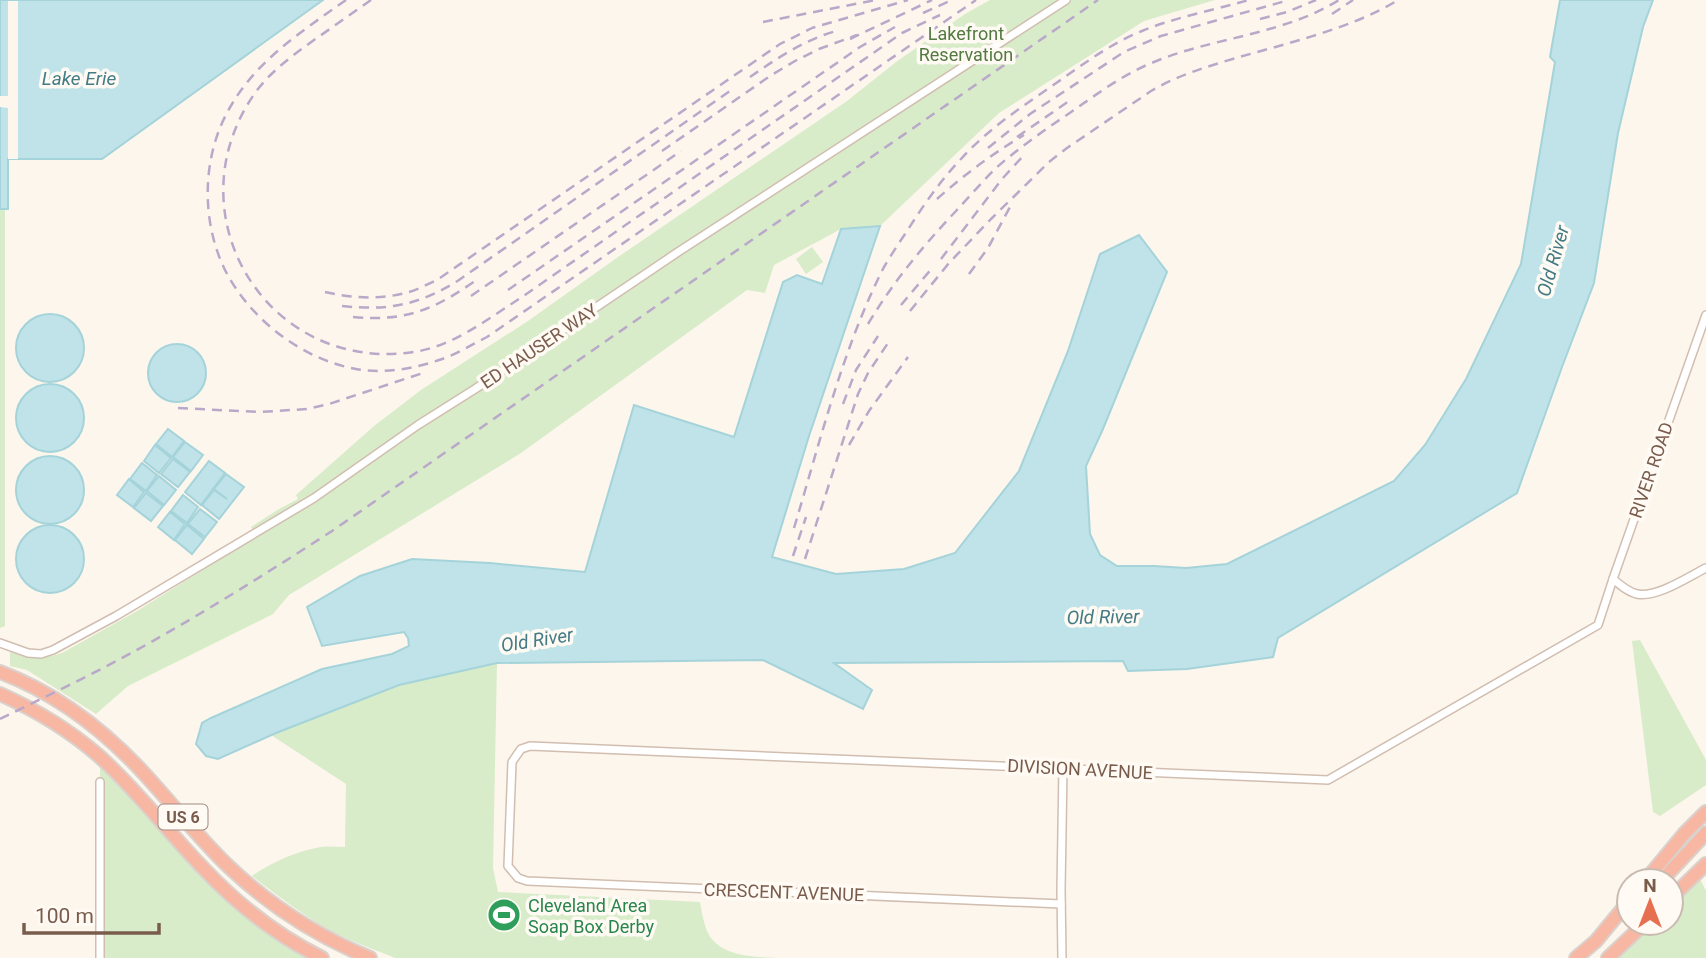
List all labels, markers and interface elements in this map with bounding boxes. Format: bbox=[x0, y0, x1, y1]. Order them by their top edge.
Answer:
park label: Lakefront Reservation bbox=[919, 23, 1013, 65]
water label: Lake Erie bbox=[42, 67, 116, 90]
water label: Old River bbox=[1532, 222, 1574, 299]
street label: ED HAUSER WAY bbox=[477, 299, 602, 393]
street label: RIVER ROAD bbox=[1625, 419, 1677, 521]
water label: Old River bbox=[1066, 605, 1140, 629]
water label: Old River bbox=[499, 623, 576, 657]
street label: DIVISION AVENUE bbox=[1007, 755, 1153, 783]
road number: US 6 bbox=[158, 804, 208, 830]
north arrow bbox=[1615, 867, 1685, 937]
text: N bbox=[1643, 874, 1657, 897]
street label: CRESCENT AVENUE bbox=[703, 879, 865, 905]
scale bar bbox=[24, 892, 159, 936]
place label: Cleveland Area Soap Box Derby bbox=[528, 895, 654, 937]
sports icon: Cleveland Area Soap Box Derby bbox=[485, 896, 523, 934]
text: 100 m bbox=[35, 904, 94, 928]

